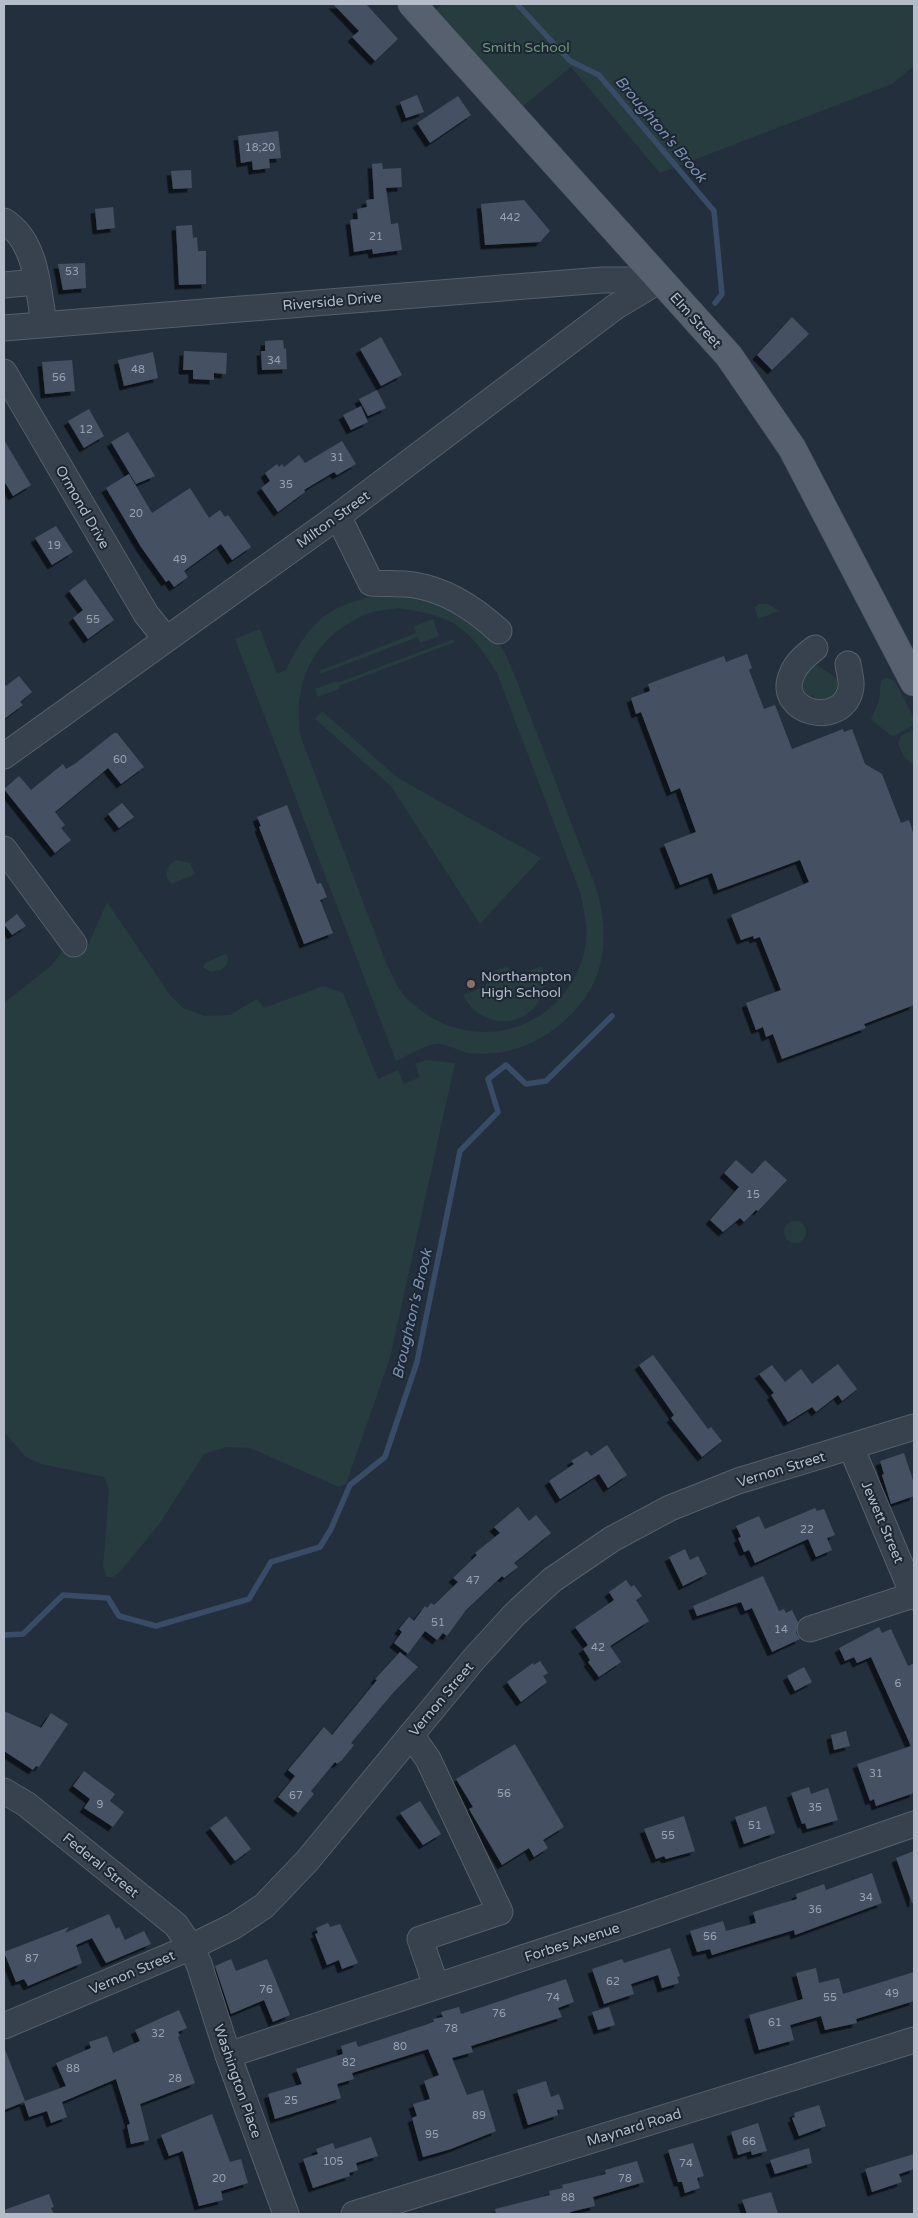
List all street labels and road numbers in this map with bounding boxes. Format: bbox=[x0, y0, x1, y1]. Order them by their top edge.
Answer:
street label: Riverside Drive bbox=[282, 289, 382, 314]
street label: Elm Street bbox=[666, 289, 725, 352]
street label: Ormond Drive bbox=[52, 463, 113, 552]
street label: Milton Street bbox=[293, 487, 374, 552]
street label: Vernon Street bbox=[735, 1448, 828, 1491]
street label: Jewett Street bbox=[858, 1479, 908, 1566]
street label: Vernon Street bbox=[405, 1658, 478, 1740]
street label: Federal Street bbox=[59, 1830, 143, 1902]
street label: Forbes Avenue bbox=[522, 1919, 622, 1966]
street label: Vernon Street bbox=[87, 1947, 178, 1998]
street label: Washington Place bbox=[210, 2022, 265, 2140]
street label: Maynard Road bbox=[585, 2105, 683, 2150]

